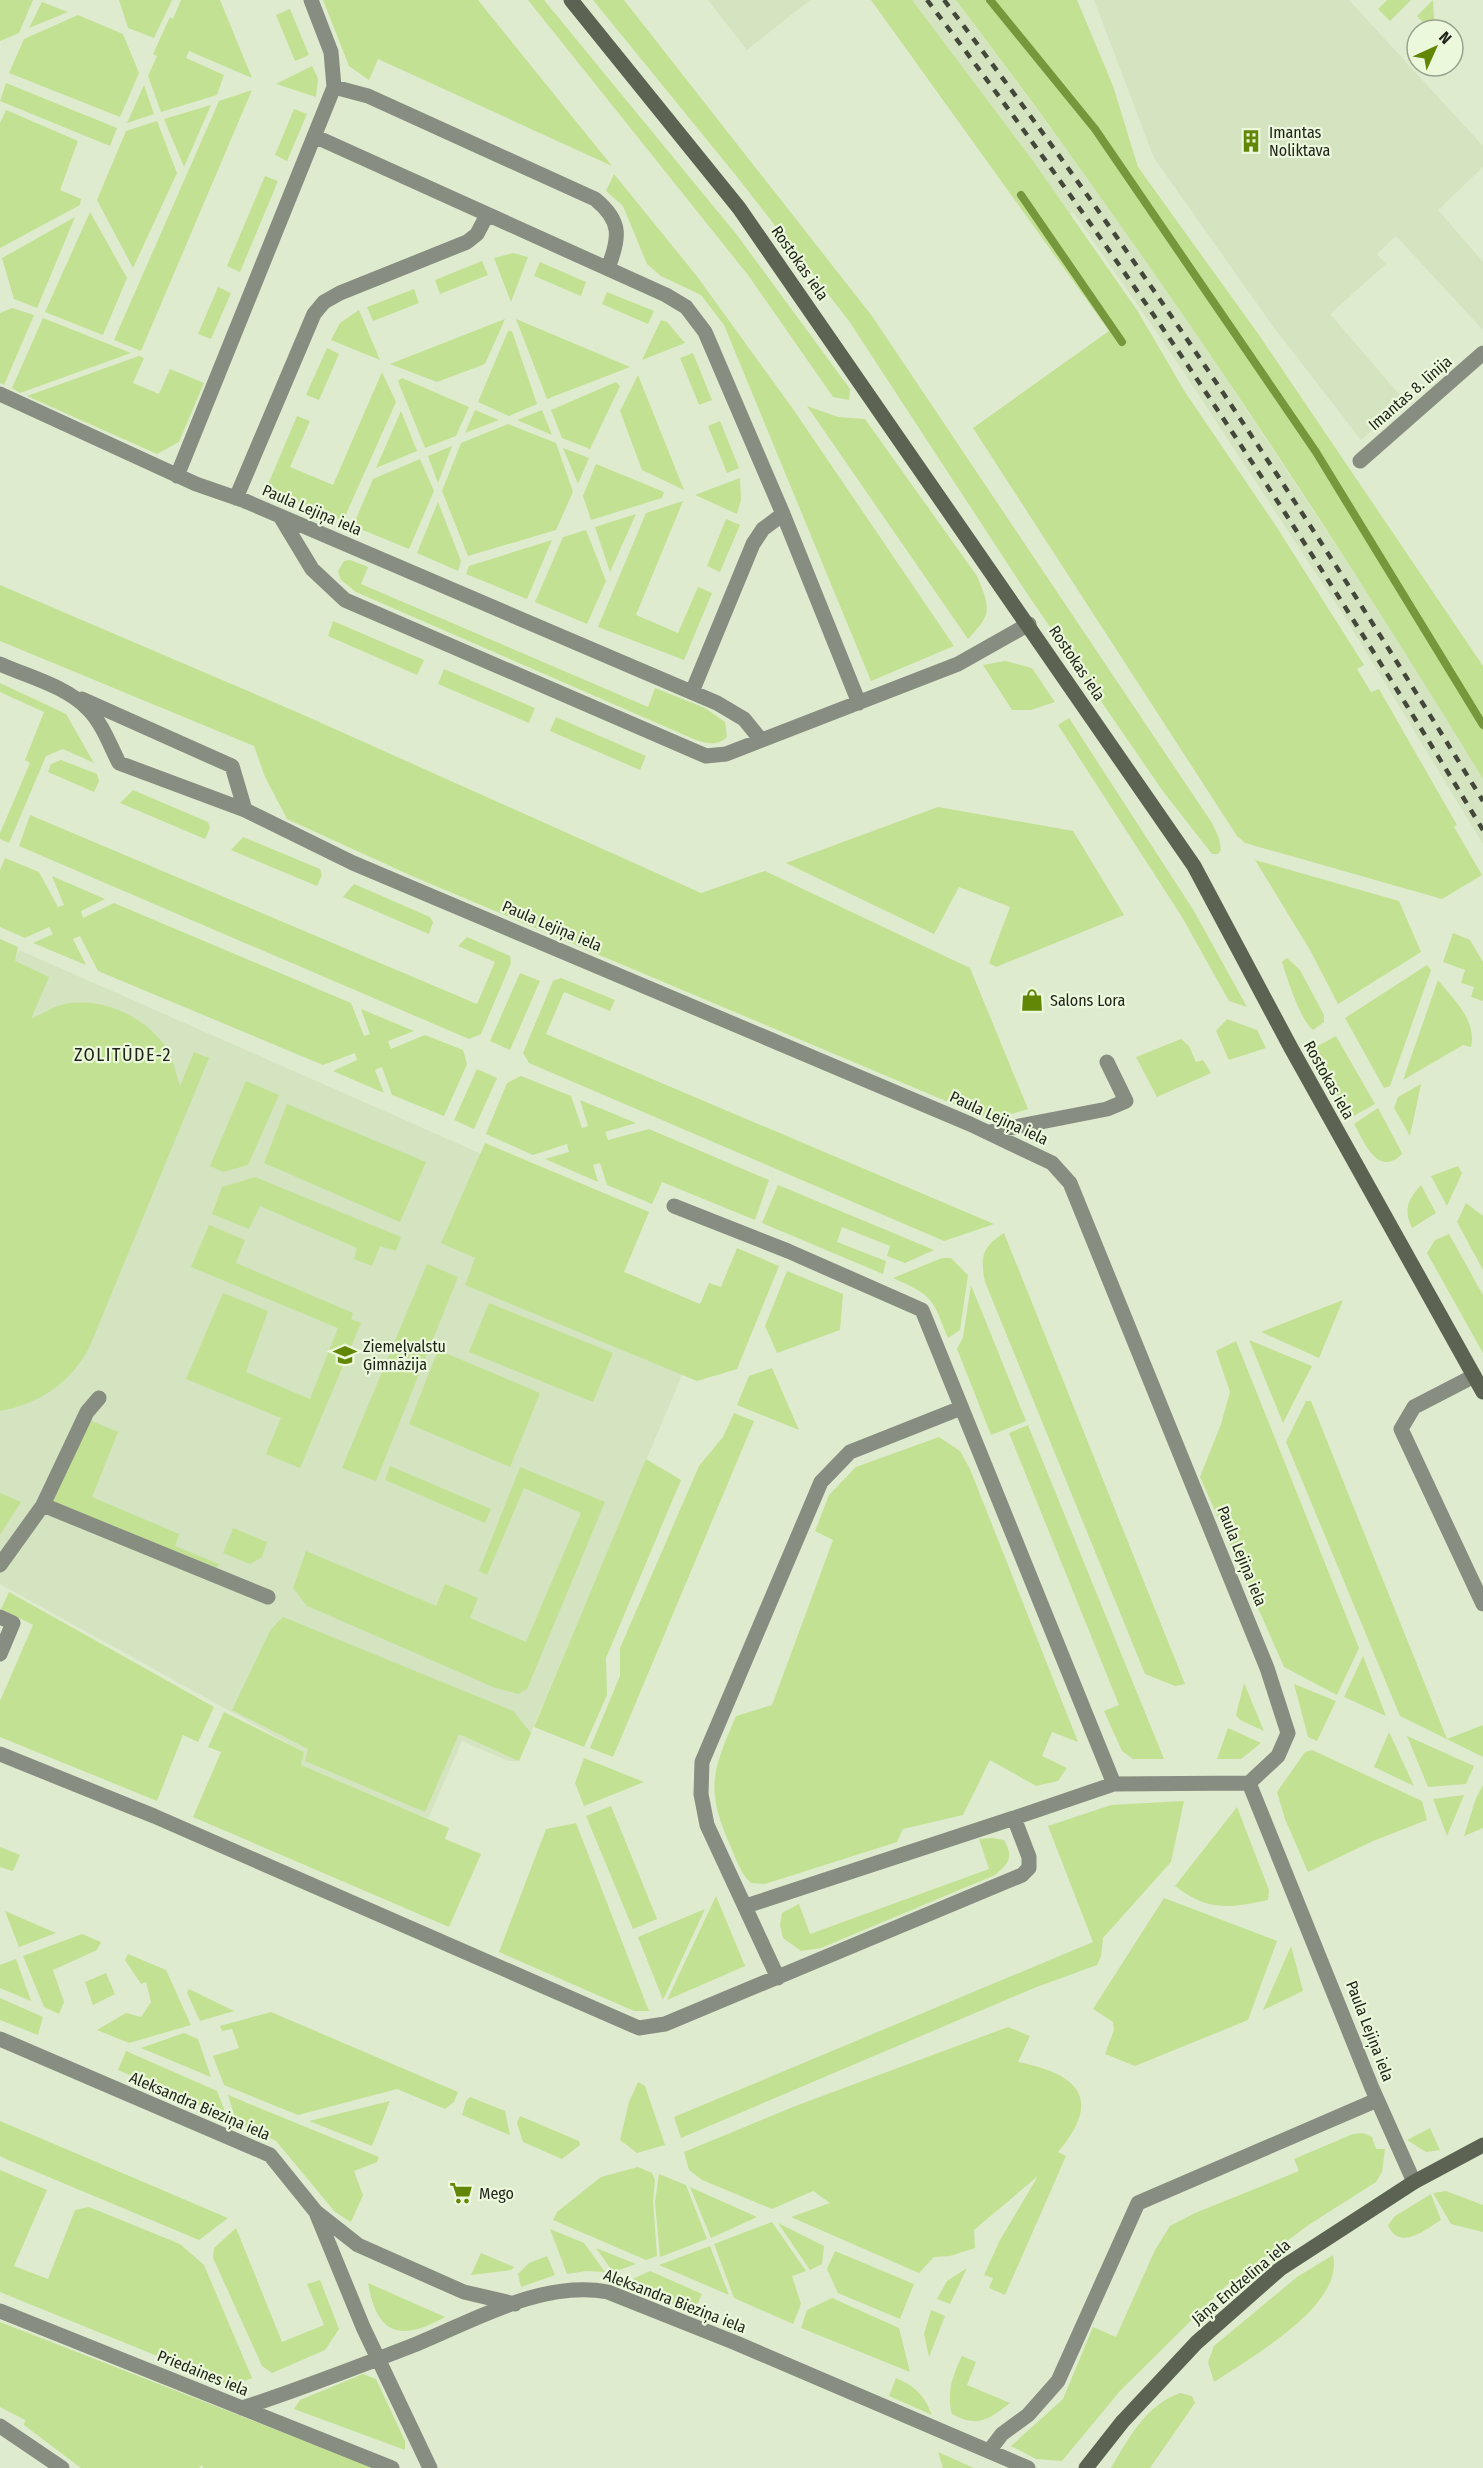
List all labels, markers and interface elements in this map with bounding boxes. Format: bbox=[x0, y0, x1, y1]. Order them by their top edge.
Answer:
north arrow bbox=[1405, 18, 1465, 78]
text: N bbox=[1435, 28, 1455, 48]
place label: Imantas Noliktava bbox=[1269, 123, 1330, 160]
building icon: Imantas Noliktava bbox=[1238, 128, 1264, 154]
street label: Rostokas iela bbox=[767, 222, 833, 304]
street label: Imantas 8. līnija bbox=[1365, 352, 1456, 434]
street label: Paula Lejiņa iela bbox=[259, 481, 365, 540]
street label: Rostokas iela bbox=[1045, 622, 1109, 704]
street label: Paula Lejiņa iela bbox=[499, 897, 605, 956]
shop icon: Salons Lora bbox=[1019, 987, 1045, 1013]
place label: Salons Lora bbox=[1050, 991, 1125, 1010]
street label: Rostokas iela bbox=[1300, 1038, 1358, 1123]
district label: ZOLITŪDE-2 bbox=[74, 1044, 172, 1066]
street label: Paula Lejiņa iela bbox=[946, 1087, 1051, 1150]
place label: Ziemeļvalstu Ģimnāzija bbox=[363, 1337, 446, 1375]
school or university icon: Ziemeļvalstu Ģimnāzija bbox=[332, 1342, 358, 1368]
street label: Paula Lejiņa iela bbox=[1212, 1503, 1271, 1609]
street label: Paula Lejiņa iela bbox=[1341, 1978, 1398, 2084]
street label: Aleksandra Bieziņa iela bbox=[126, 2068, 273, 2145]
supermarket icon: Mego bbox=[448, 2180, 474, 2206]
place label: Mego bbox=[479, 2184, 514, 2203]
street label: Jāņa Endzelīna iela bbox=[1188, 2235, 1295, 2330]
street label: Aleksandra Bieziņa iela bbox=[601, 2265, 749, 2338]
street label: Priedaines iela bbox=[155, 2346, 252, 2400]

